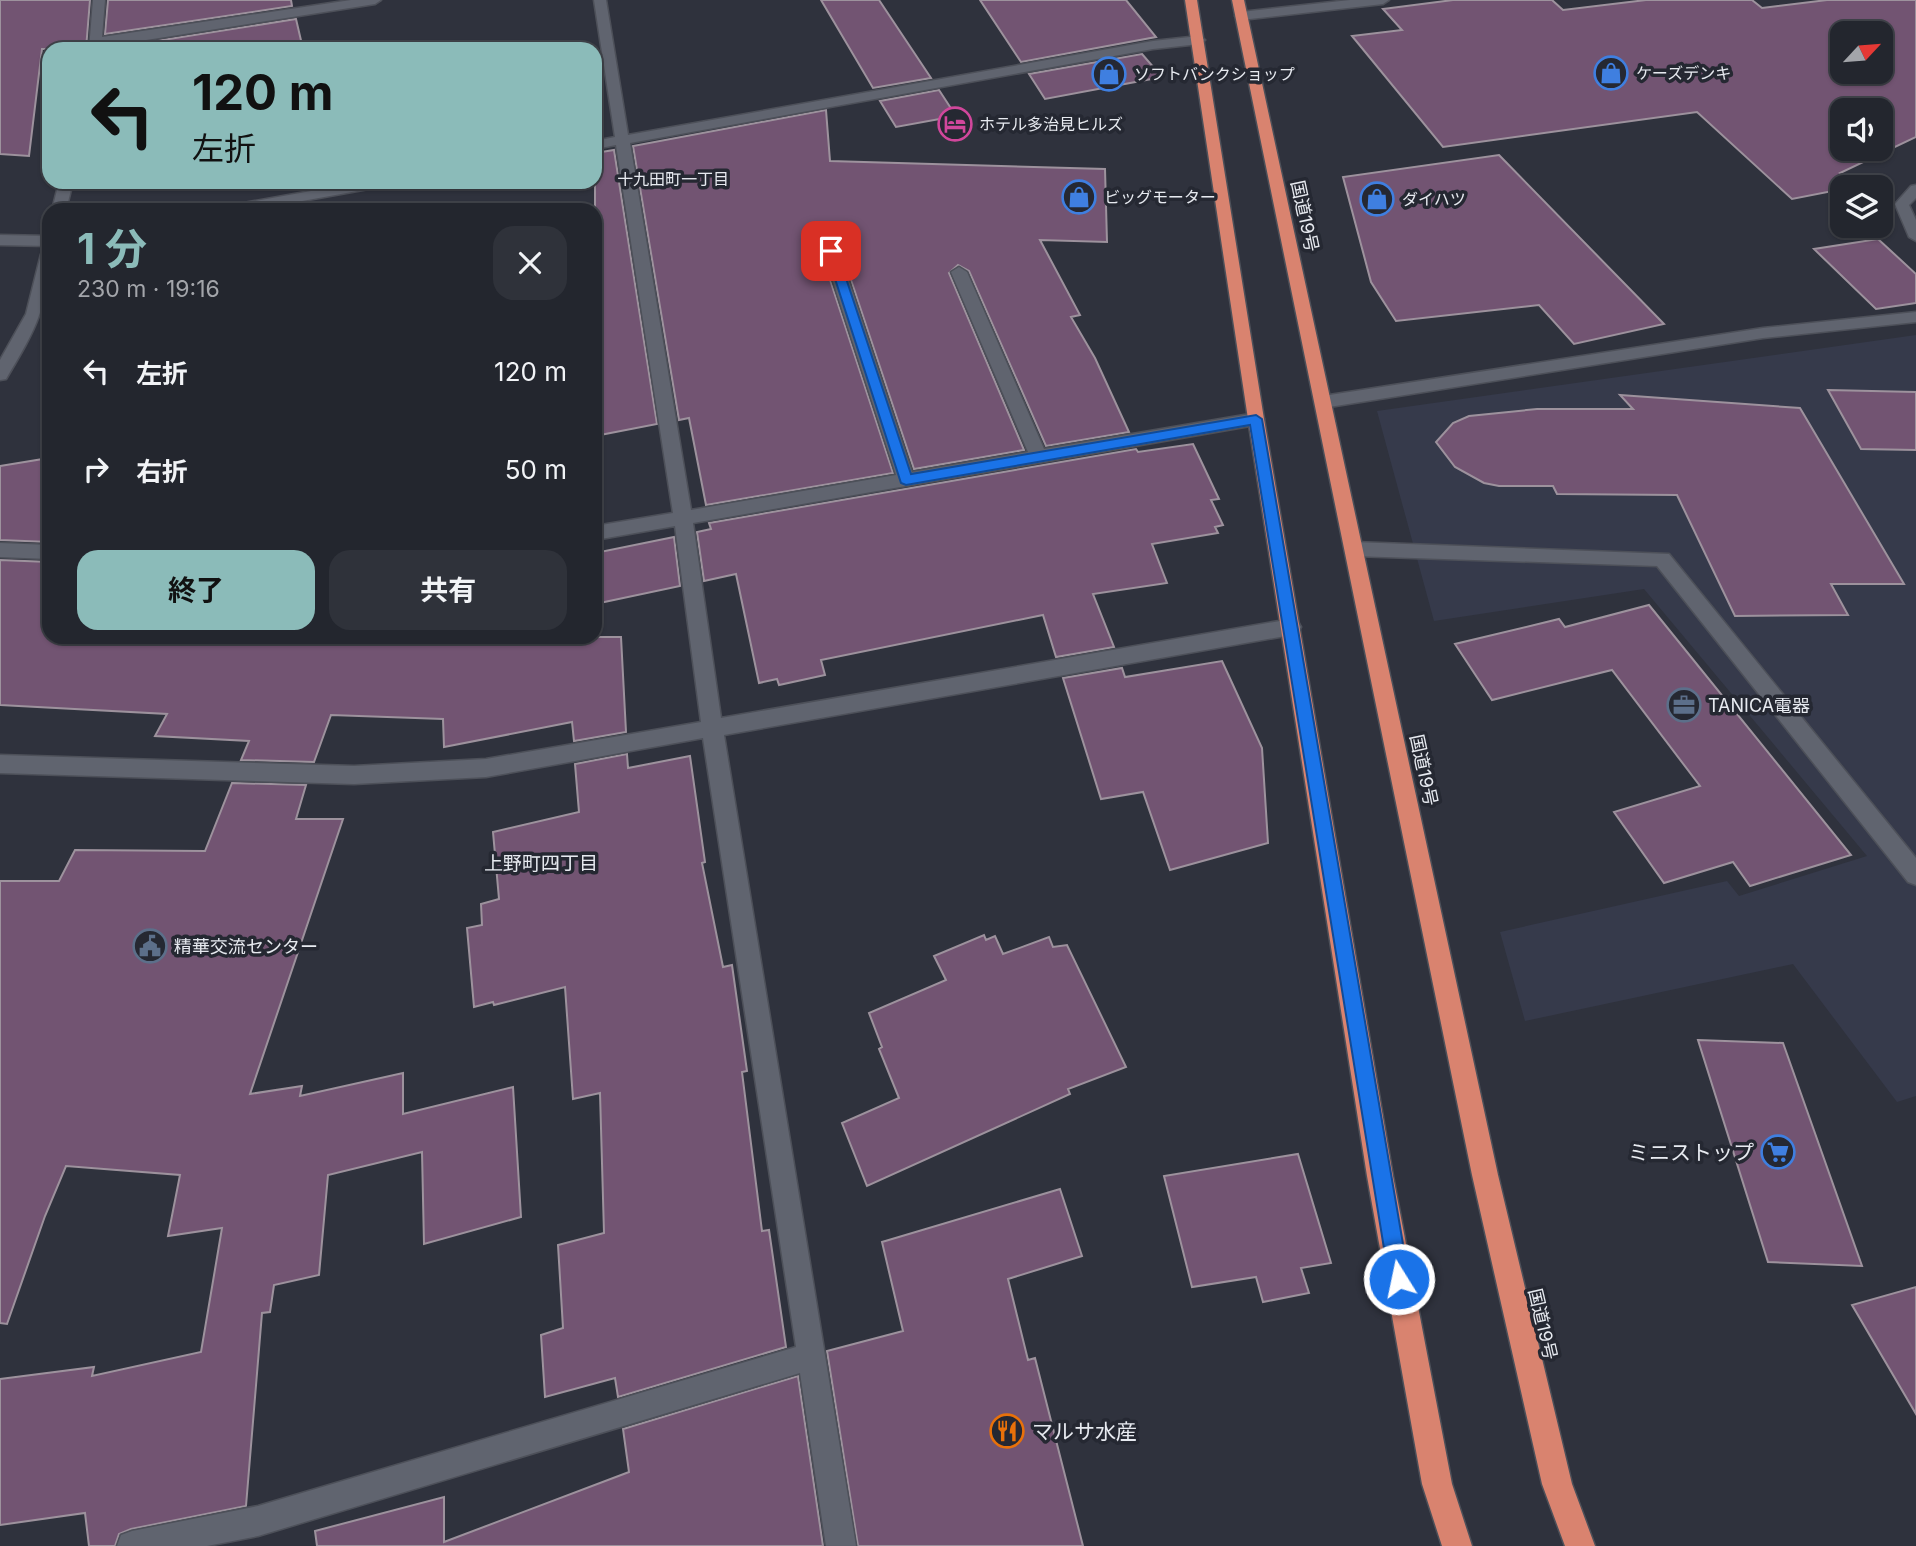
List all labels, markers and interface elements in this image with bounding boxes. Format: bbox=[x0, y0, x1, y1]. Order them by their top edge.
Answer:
north arrow bbox=[1830, 21, 1894, 84]
map controls bbox=[1830, 21, 1893, 238]
shop icon: ケーズデンキ bbox=[1592, 54, 1630, 92]
shop icon: ソフトバンクショップ bbox=[1090, 55, 1128, 93]
text: 120 m bbox=[192, 63, 333, 122]
place label: ケーズデンキ bbox=[1636, 63, 1731, 83]
place label: ソフトバンクショップ bbox=[1134, 64, 1295, 84]
icon: left bbox=[77, 70, 168, 161]
button: sound bbox=[1830, 98, 1893, 161]
hotel icon: ホテル多治見ヒルズ bbox=[936, 105, 974, 143]
place label: ホテル多治見ヒルズ bbox=[979, 114, 1123, 134]
text: 左折 bbox=[192, 129, 256, 168]
district label: 十九田町一丁目 bbox=[617, 169, 729, 189]
button: layers bbox=[1830, 175, 1893, 238]
shop icon: ビッグモーター bbox=[1060, 178, 1098, 216]
street label: 国道19号 bbox=[1287, 178, 1323, 254]
shop icon: ダイハツ bbox=[1358, 180, 1396, 218]
place label: ビッグモーター bbox=[1104, 187, 1216, 207]
place label: ダイハツ bbox=[1402, 189, 1466, 209]
pin bbox=[801, 221, 861, 281]
text: 1 分 bbox=[77, 223, 147, 274]
button: close bbox=[493, 226, 567, 300]
icon: arrive bbox=[812, 232, 850, 270]
text: 230 m · 19:16 bbox=[77, 275, 220, 303]
icon: left bbox=[77, 352, 115, 390]
text: 120 m bbox=[494, 356, 567, 387]
text: 左折 bbox=[136, 358, 188, 389]
icon: right bbox=[77, 450, 115, 488]
text: 50 m bbox=[505, 454, 567, 485]
text: 右折 bbox=[136, 456, 188, 487]
button: 終了 bbox=[77, 550, 315, 630]
button: 共有 bbox=[329, 550, 567, 630]
office icon: TANICA電器 bbox=[1665, 686, 1703, 724]
place label: TANICA電器 bbox=[1708, 695, 1810, 716]
street label: 国道19号 bbox=[1406, 732, 1442, 808]
district label: 上野町四丁目 bbox=[484, 852, 598, 875]
public building icon: 精華交流センター bbox=[131, 927, 169, 965]
place label: 精華交流センター bbox=[174, 936, 318, 957]
supermarket icon: ミニストップ bbox=[1759, 1133, 1797, 1171]
place label: ミニストップ bbox=[1628, 1140, 1754, 1165]
position arrow bbox=[1362, 1242, 1436, 1316]
street label: 国道19号 bbox=[1525, 1286, 1561, 1362]
restaurant icon: マルサ水産 bbox=[988, 1412, 1026, 1450]
place label: マルサ水産 bbox=[1032, 1419, 1137, 1444]

